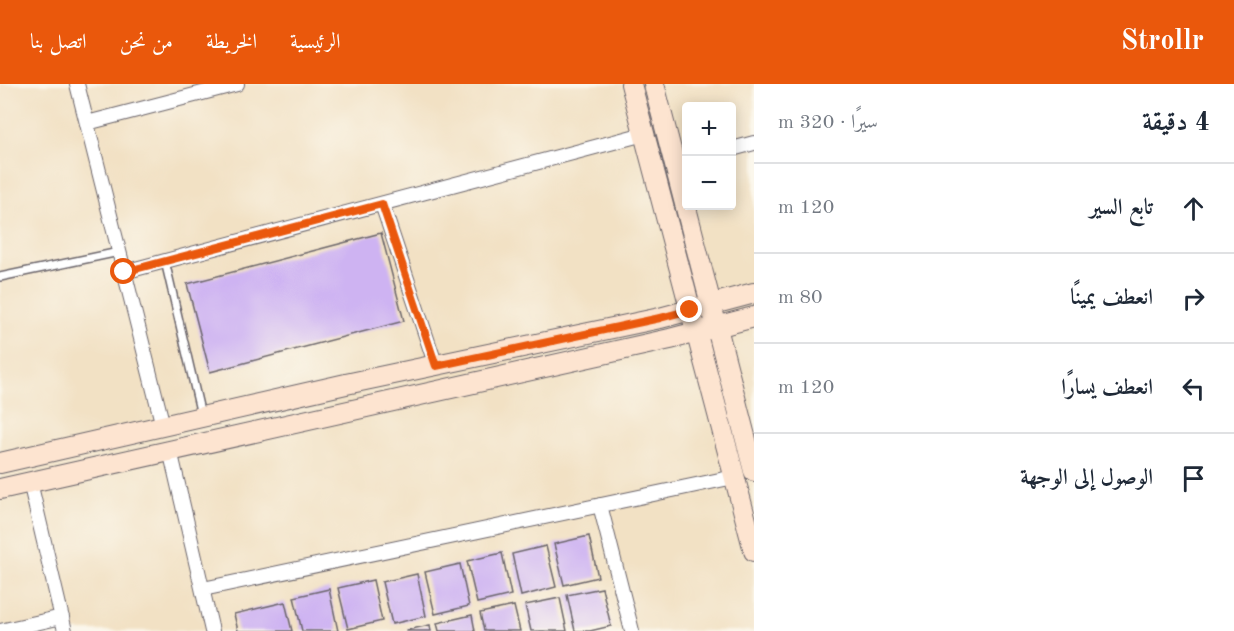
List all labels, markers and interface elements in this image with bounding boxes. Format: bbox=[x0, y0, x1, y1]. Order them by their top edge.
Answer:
text: Strollr bbox=[1121, 28, 1204, 56]
text: اتصل بنا bbox=[30, 32, 87, 53]
text: من نحن bbox=[120, 32, 173, 53]
text: الخريطة bbox=[206, 32, 257, 53]
text: الرئيسية bbox=[290, 32, 341, 53]
map controls bbox=[682, 102, 736, 210]
button: + bbox=[682, 102, 736, 156]
text: 4 دقيقة bbox=[1142, 110, 1210, 136]
text: سيرًا · 320 m bbox=[778, 113, 878, 133]
button: − bbox=[682, 156, 736, 210]
icon: ahead bbox=[1177, 192, 1210, 225]
text: تابع السير bbox=[1089, 197, 1153, 219]
text: 120 m bbox=[778, 198, 834, 218]
route start bbox=[110, 258, 136, 284]
icon: right bbox=[1177, 282, 1210, 315]
text: انعطف يمينًا bbox=[1070, 287, 1153, 309]
text: 80 m bbox=[778, 288, 823, 308]
route end bbox=[676, 296, 702, 322]
icon: left bbox=[1177, 372, 1210, 405]
text: انعطف يسارًا bbox=[1061, 377, 1153, 399]
text: 120 m bbox=[778, 378, 834, 398]
icon: arrive bbox=[1177, 462, 1210, 495]
text: الوصول إلى الوجهة bbox=[1020, 467, 1153, 489]

